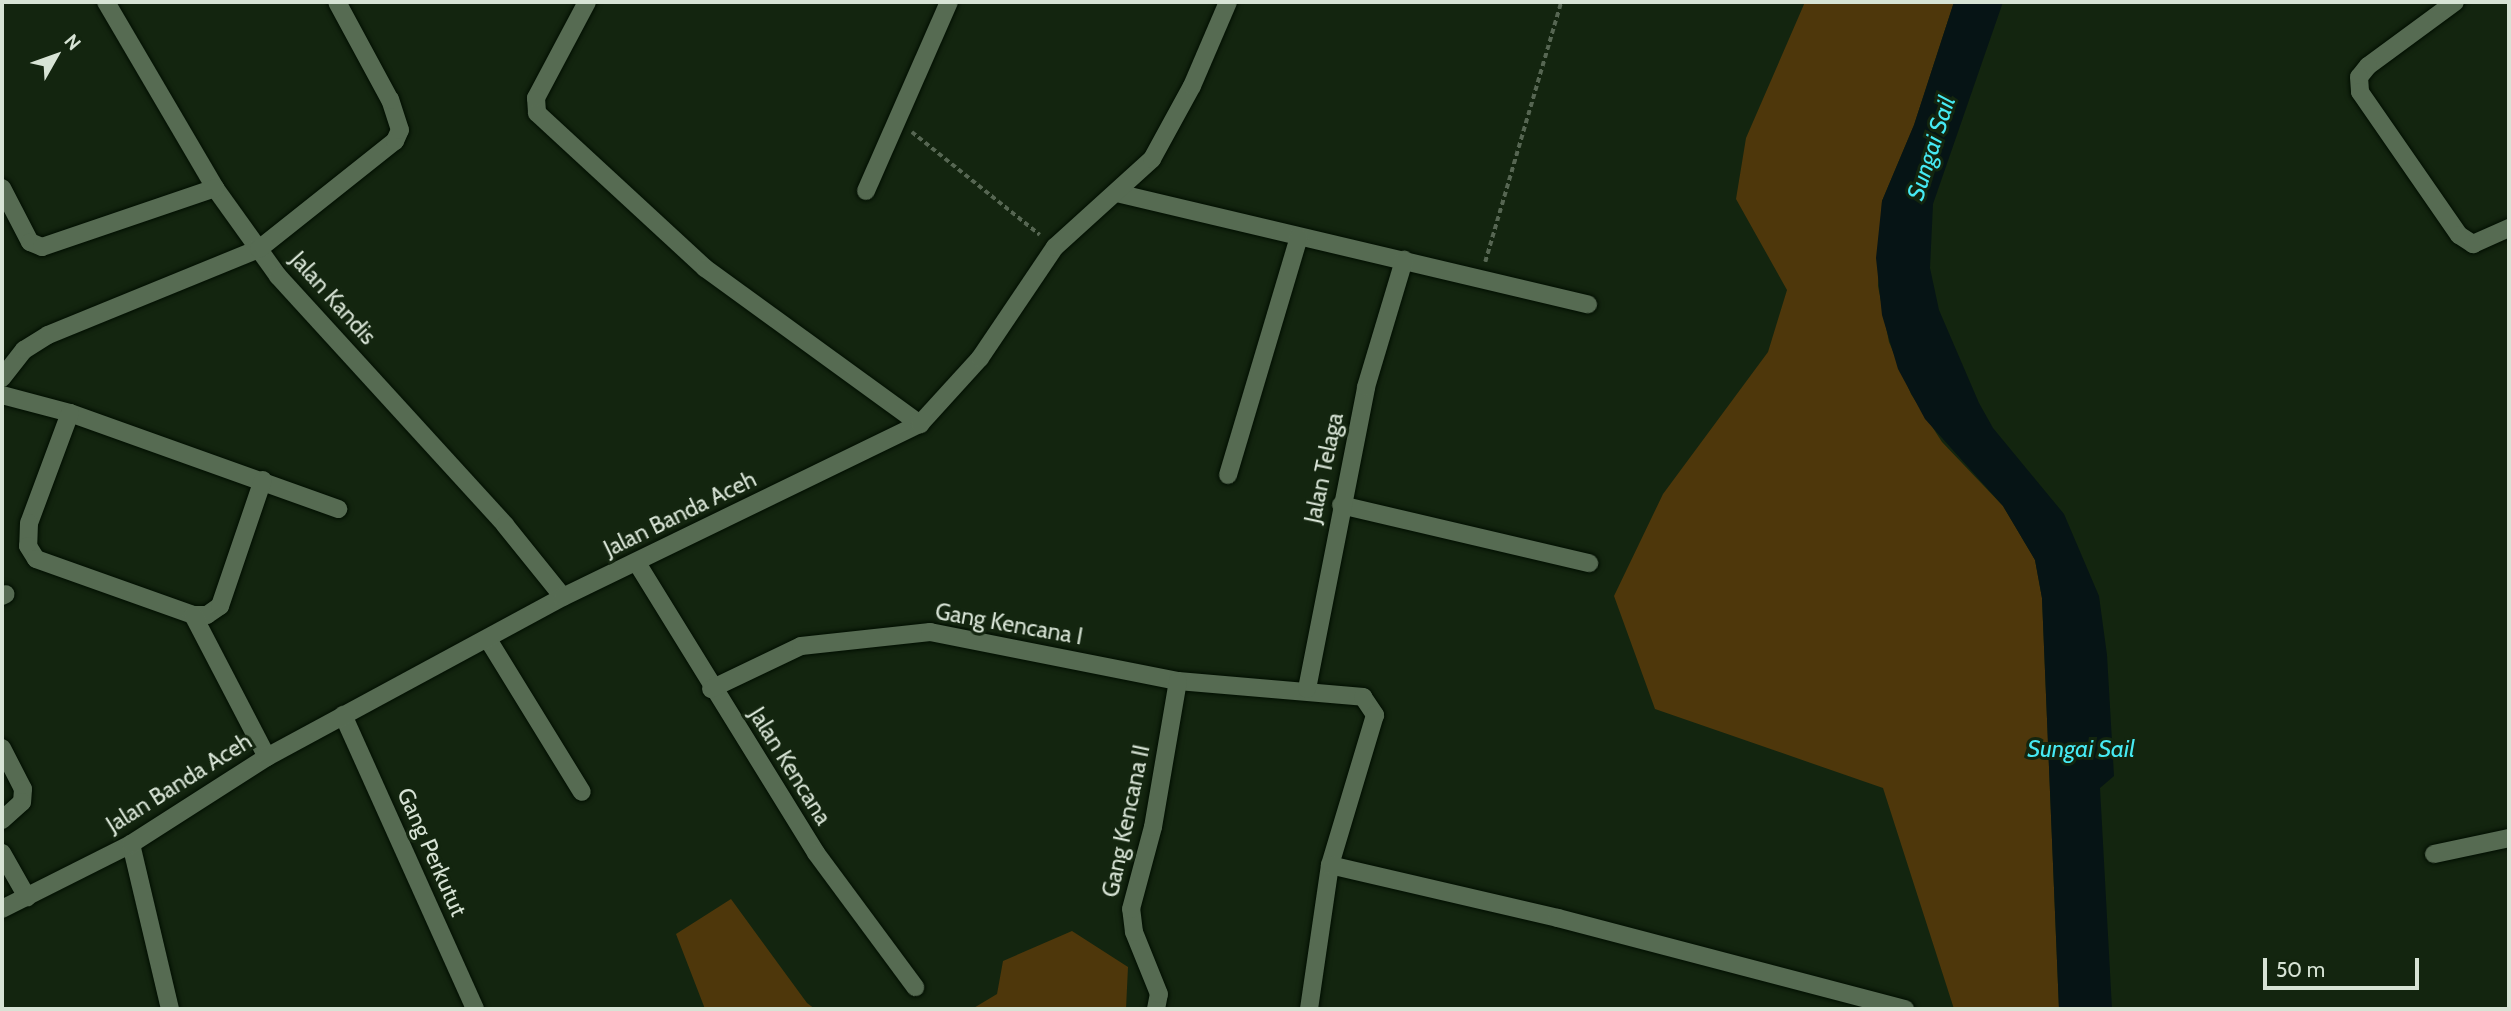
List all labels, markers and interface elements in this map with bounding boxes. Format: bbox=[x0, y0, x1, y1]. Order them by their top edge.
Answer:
north arrow bbox=[21, 21, 91, 91]
text: N bbox=[59, 30, 86, 55]
water label: Sungai Sail bbox=[1901, 92, 1961, 204]
street label: Jalan Kandis bbox=[284, 246, 382, 350]
street label: Jalan Telaga bbox=[1299, 410, 1349, 526]
street label: Jalan Banda Aceh bbox=[599, 465, 761, 563]
street label: Gang Kencana I bbox=[933, 597, 1085, 651]
street label: Jalan Kencana bbox=[743, 702, 837, 830]
street label: Jalan Banda Aceh bbox=[101, 727, 257, 839]
water label: Sungai Sail bbox=[2027, 735, 2135, 763]
street label: Gang Kencana II bbox=[1096, 742, 1156, 900]
street label: Gang Perkutut bbox=[391, 783, 473, 921]
scale bar bbox=[2266, 944, 2422, 988]
text: 50 m bbox=[2276, 957, 2325, 982]

